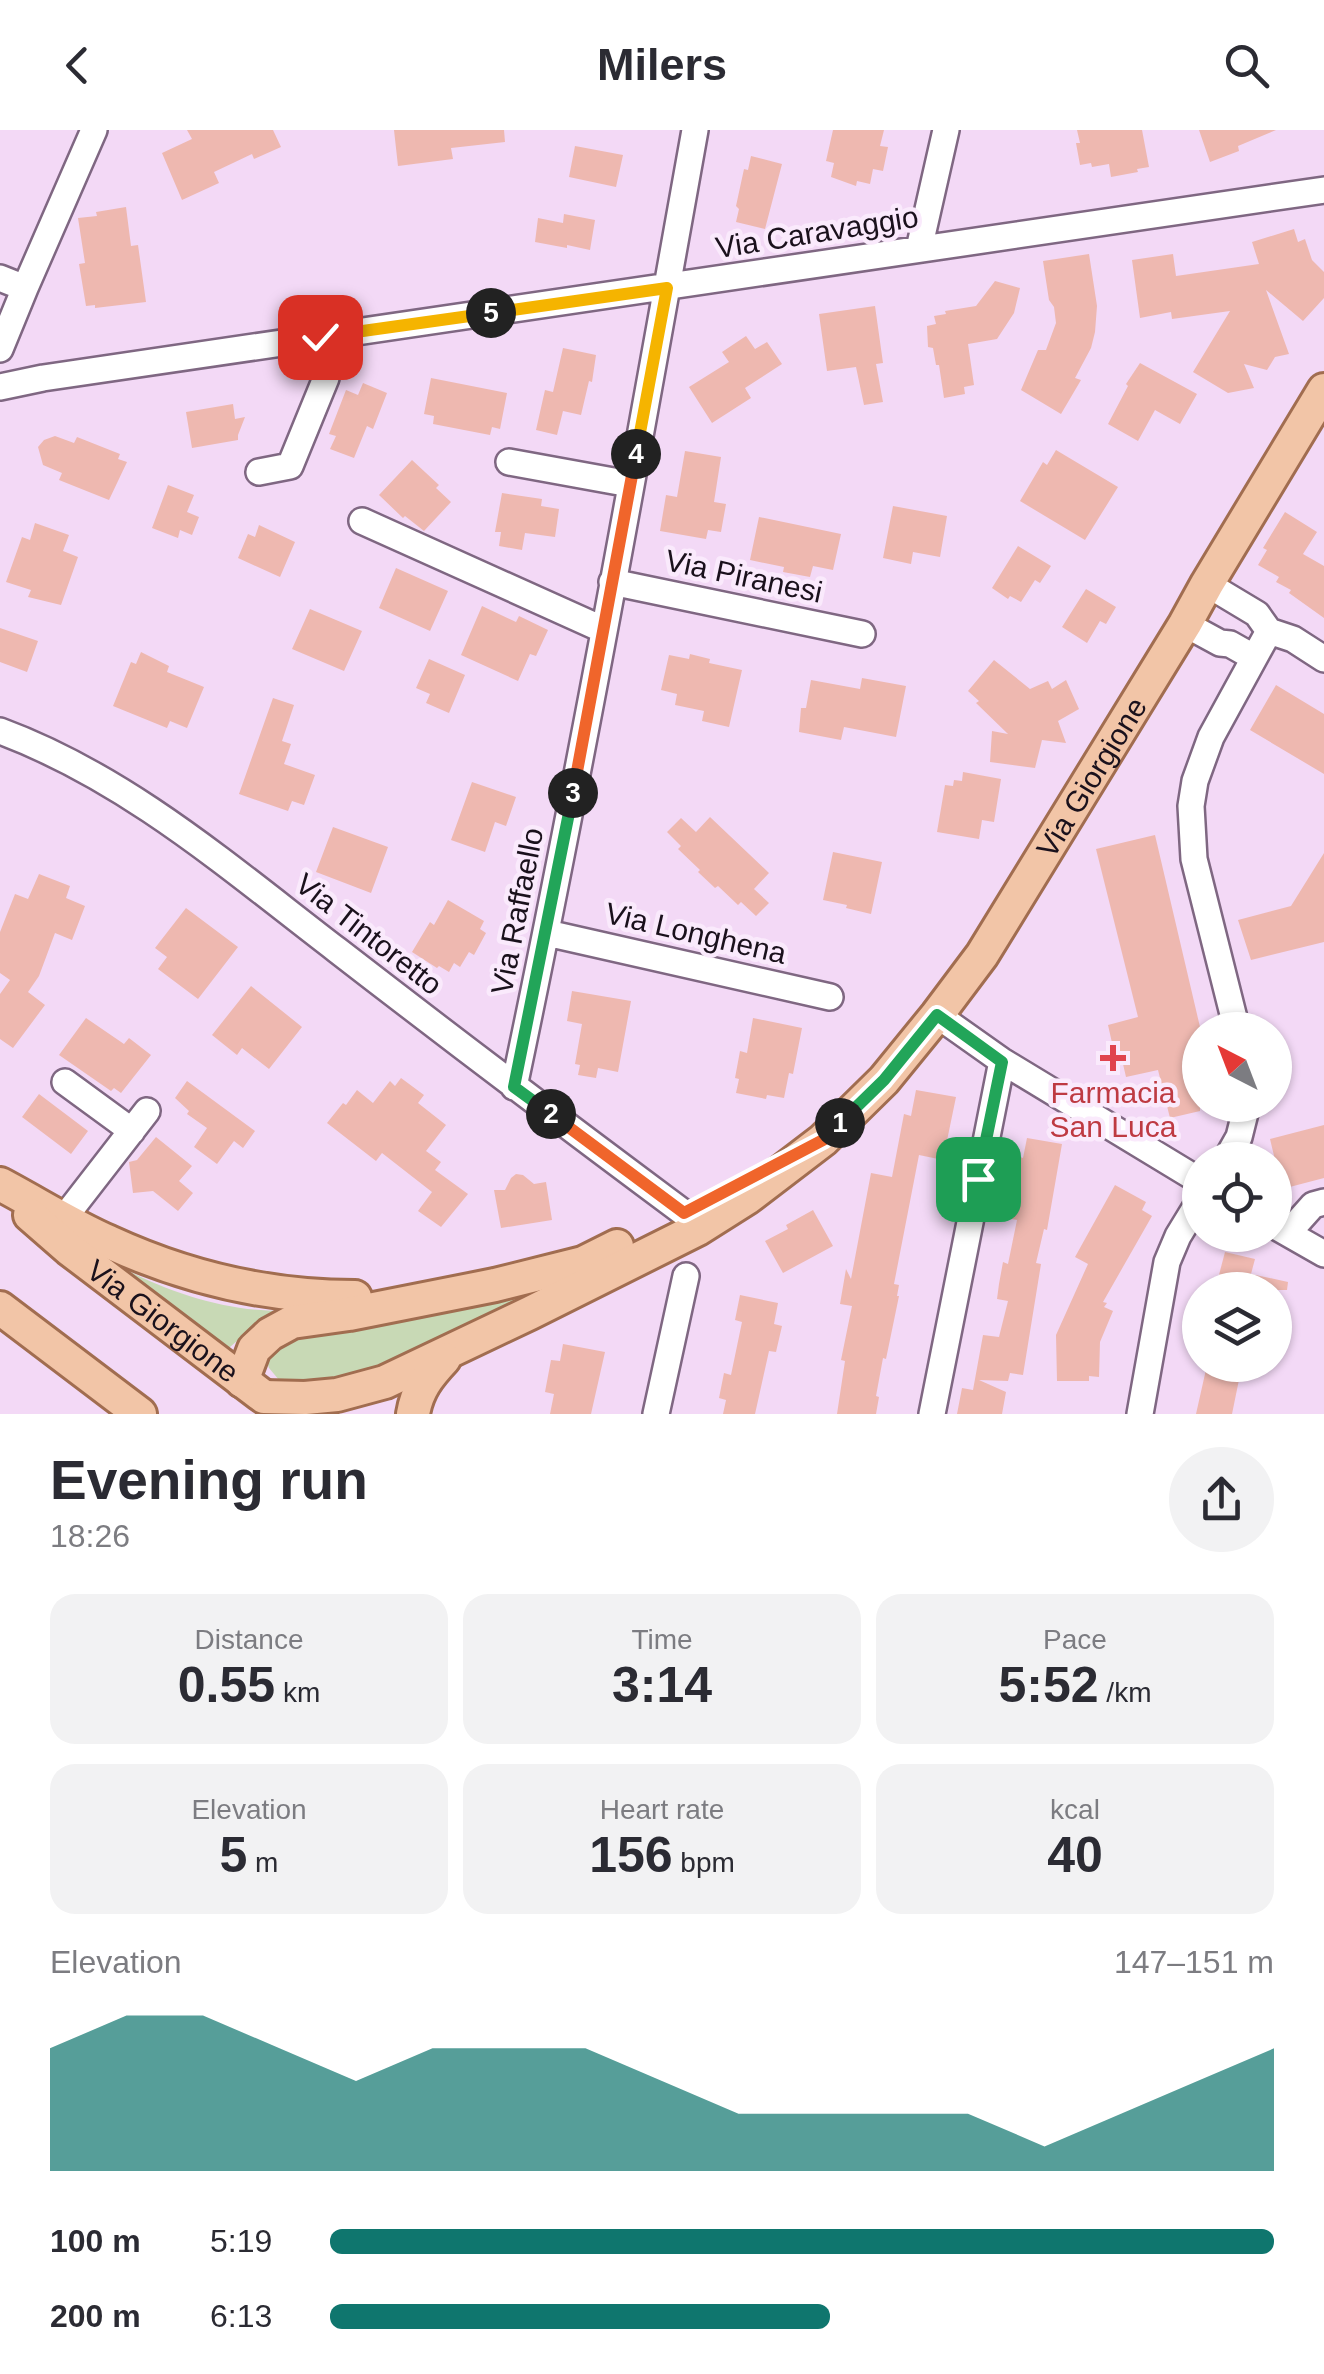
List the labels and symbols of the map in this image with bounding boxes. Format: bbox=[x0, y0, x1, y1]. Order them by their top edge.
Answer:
street label: Via Caravaggio bbox=[713, 200, 921, 264]
pin: 5 bbox=[466, 288, 516, 338]
pin bbox=[278, 295, 363, 380]
pin: 4 bbox=[611, 429, 661, 479]
street label: Via Piranesi bbox=[663, 543, 825, 609]
street label: Via Giorgione bbox=[1030, 691, 1153, 863]
pin: 3 bbox=[548, 768, 598, 818]
street label: Via Raffaello bbox=[485, 825, 549, 997]
street label: Via Tintoretto bbox=[289, 867, 449, 1001]
street label: Via Longhena bbox=[602, 896, 790, 970]
north arrow bbox=[1182, 1012, 1292, 1122]
marker: Farmacia San Luca bbox=[1102, 1047, 1124, 1069]
place label: Farmacia San Luca bbox=[1050, 1076, 1177, 1143]
pin: 2 bbox=[526, 1089, 576, 1139]
pin: 1 bbox=[815, 1098, 865, 1148]
pin bbox=[936, 1137, 1021, 1222]
street label: Via Giorgione bbox=[81, 1253, 245, 1388]

